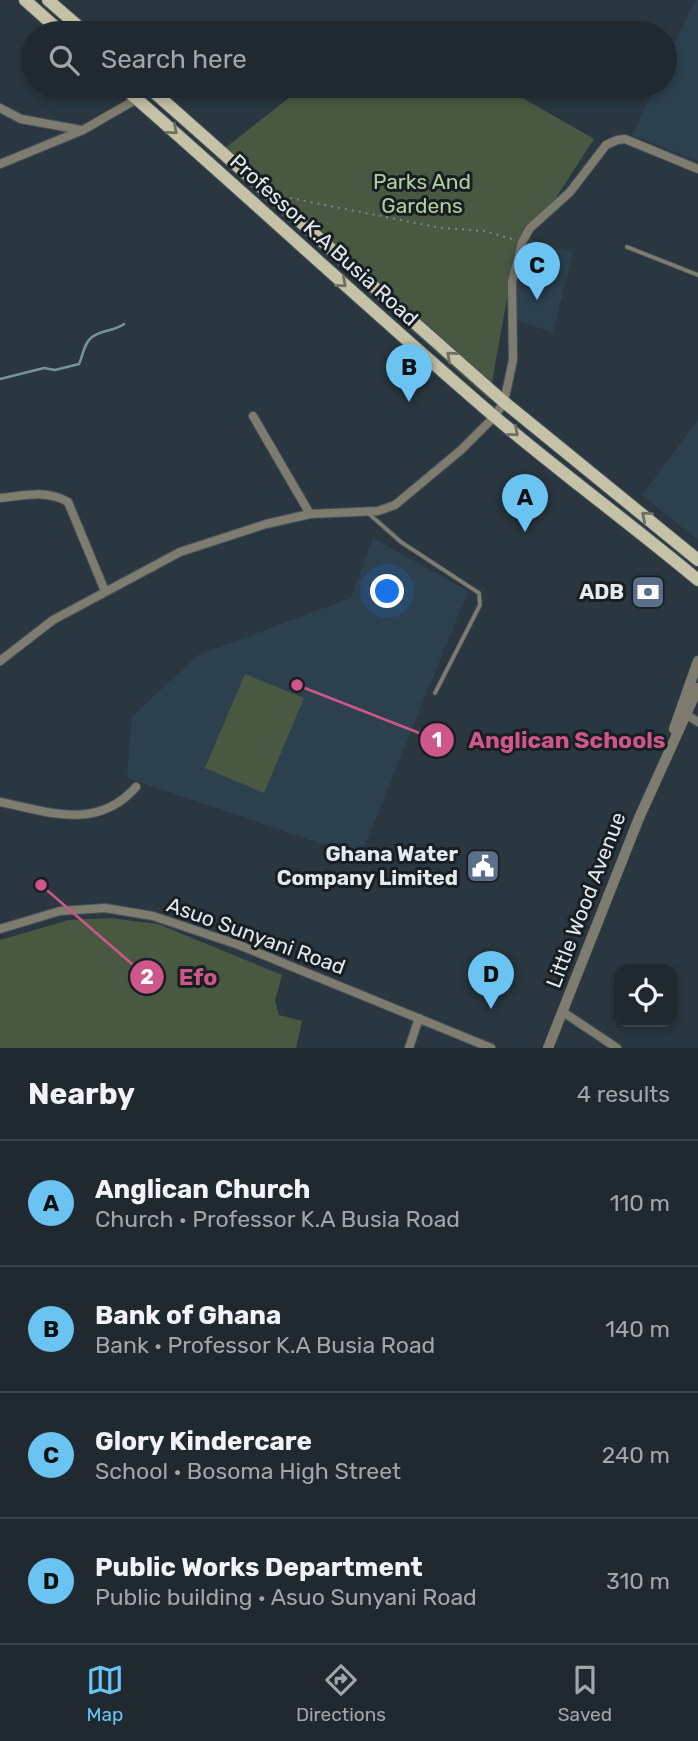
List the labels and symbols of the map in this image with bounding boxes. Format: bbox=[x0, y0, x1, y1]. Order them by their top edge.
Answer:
one-way arrow bbox=[165, 122, 178, 134]
street label: Professor K.A Busia Road bbox=[225, 149, 424, 331]
park label: Parks And Gardens bbox=[373, 169, 471, 218]
pin: C bbox=[514, 242, 560, 300]
one-way arrow bbox=[334, 275, 347, 287]
pin: B bbox=[386, 344, 432, 402]
one-way arrow bbox=[446, 352, 459, 364]
one-way arrow bbox=[505, 424, 518, 436]
pin: A bbox=[502, 474, 548, 532]
one-way arrow bbox=[641, 512, 654, 524]
bank icon: ADB bbox=[629, 573, 667, 611]
your location bbox=[370, 574, 404, 608]
place label: ADB bbox=[579, 579, 624, 604]
callout: Anglican Schools bbox=[420, 718, 680, 762]
text: Anglican Schools bbox=[469, 726, 666, 754]
text: 1 bbox=[432, 727, 442, 752]
street label: Little Wood Avenue bbox=[541, 808, 631, 991]
place label: Ghana Water Company Limited bbox=[277, 841, 458, 890]
public building icon: Ghana Water Company Limited bbox=[464, 847, 502, 885]
street label: Asuo Sunyani Road bbox=[163, 892, 349, 979]
pin: D bbox=[468, 951, 514, 1009]
callout: Efo bbox=[130, 955, 231, 999]
text: Efo bbox=[179, 963, 217, 991]
text: 2 bbox=[140, 964, 154, 989]

